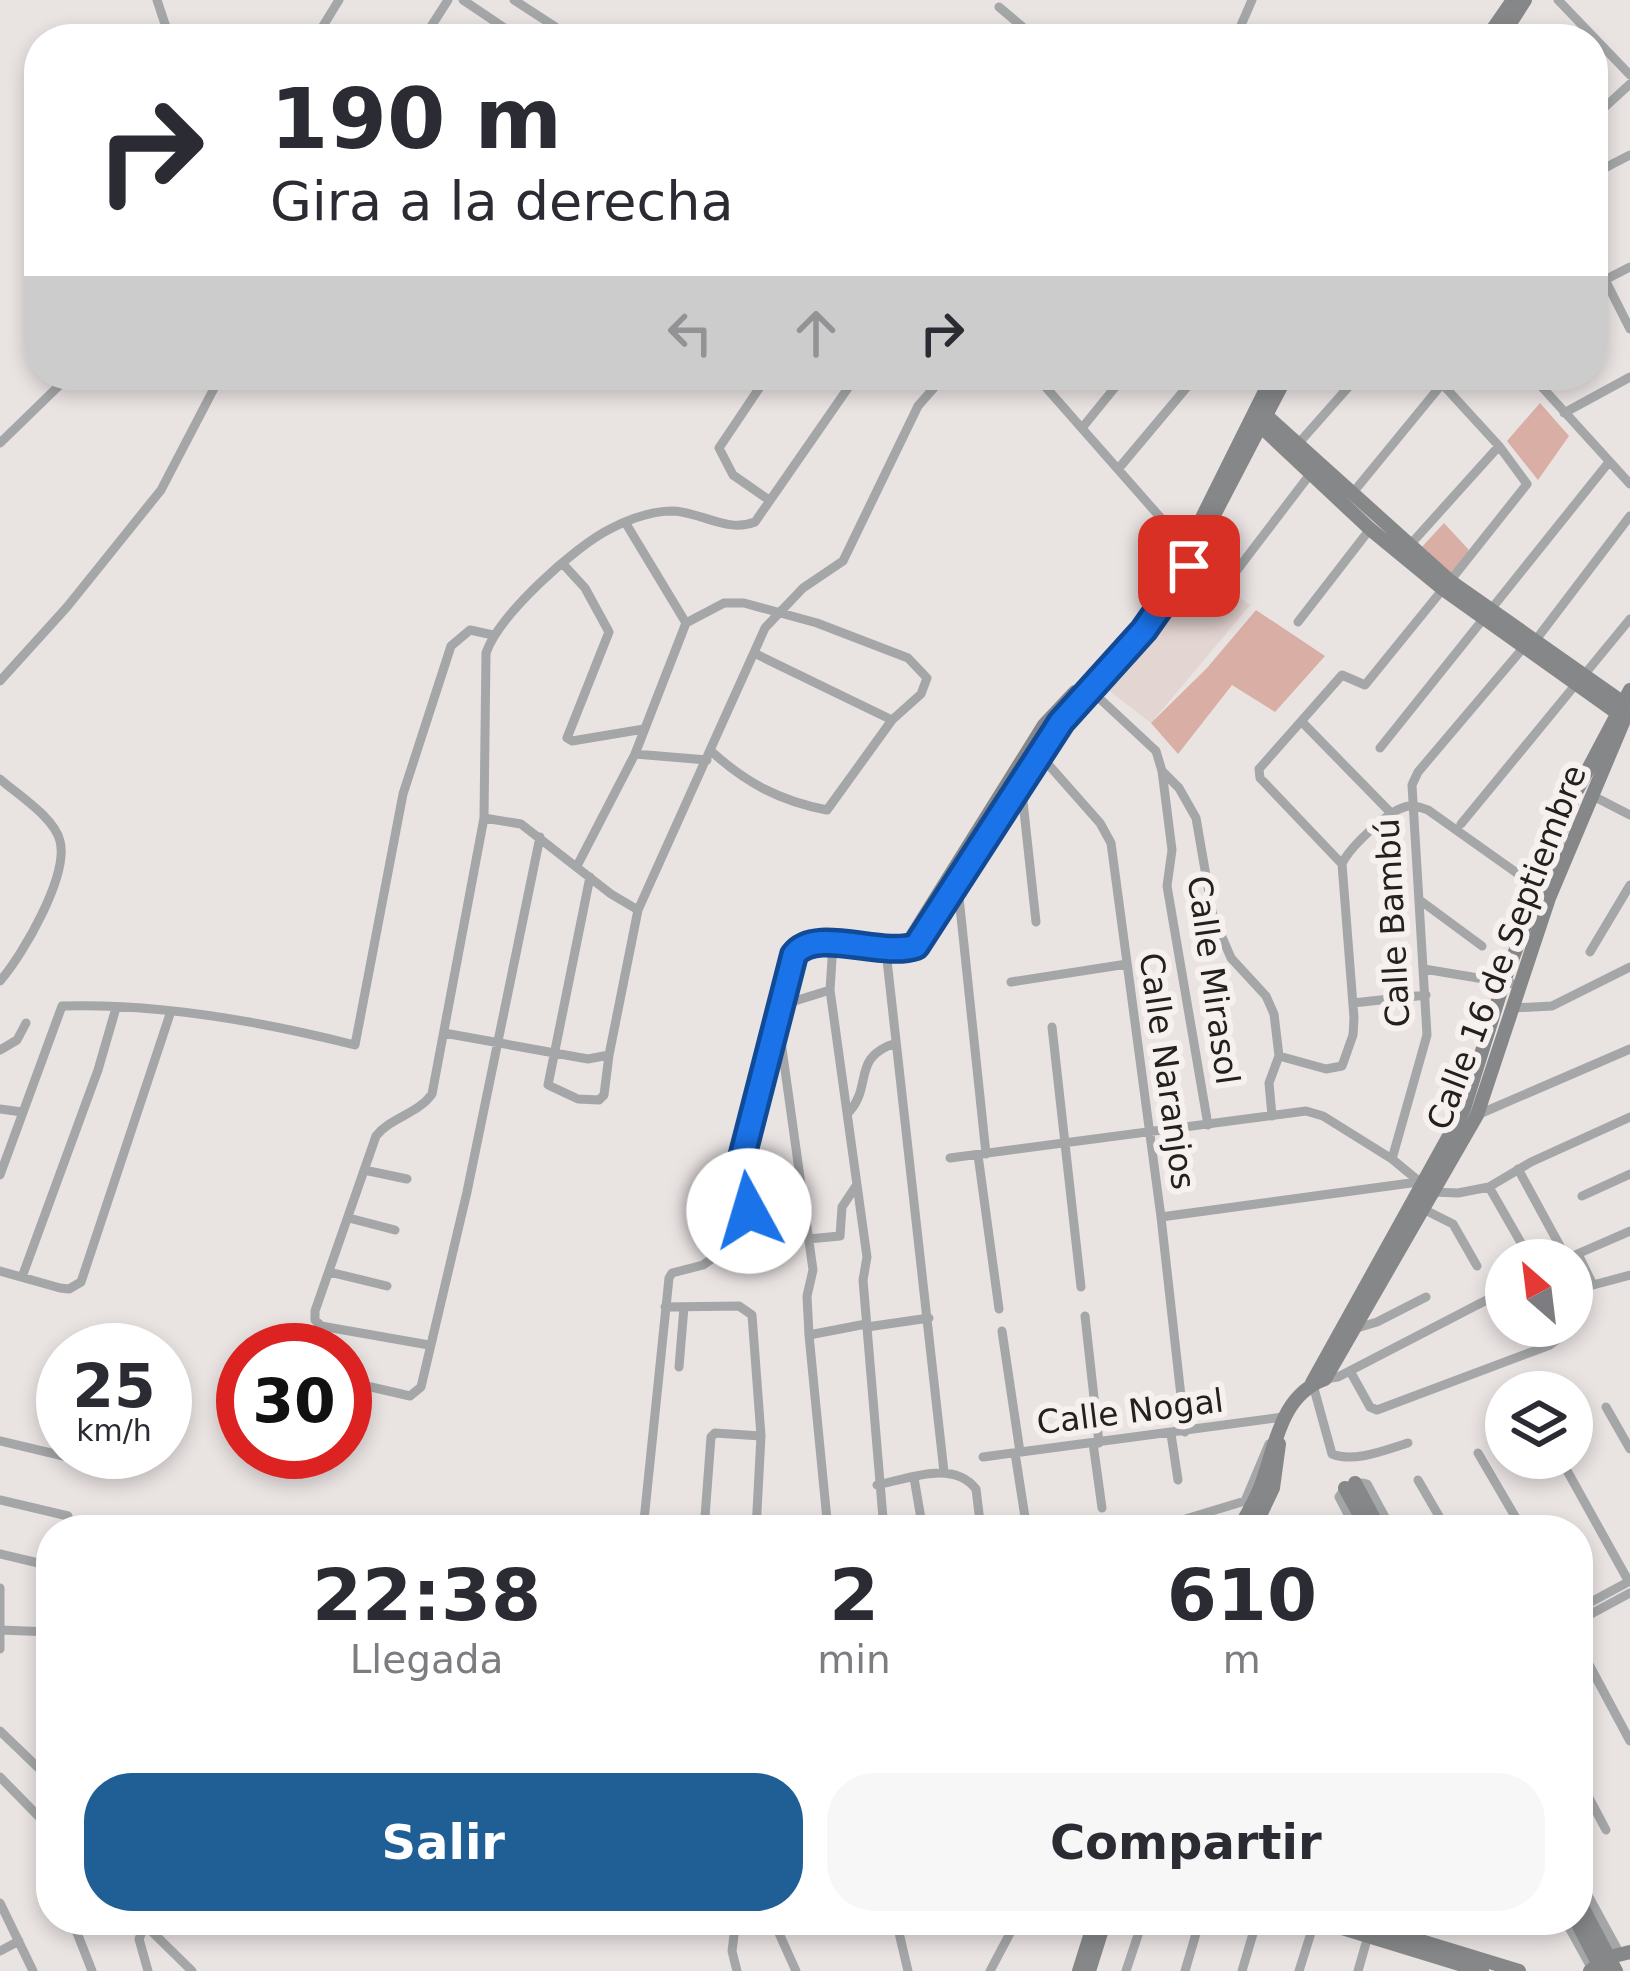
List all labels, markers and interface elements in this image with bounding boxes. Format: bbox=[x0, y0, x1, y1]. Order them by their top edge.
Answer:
text: 190 m bbox=[270, 70, 562, 168]
icon: right bbox=[72, 72, 228, 228]
text: Gira a la derecha bbox=[270, 170, 734, 233]
icon: left bbox=[657, 300, 723, 366]
icon: ahead bbox=[783, 300, 849, 366]
icon: right bbox=[909, 300, 975, 366]
pin bbox=[1138, 515, 1240, 617]
icon: arrive bbox=[1156, 533, 1222, 599]
street label: Calle 16 de Septiembre bbox=[1419, 759, 1594, 1135]
street label: Calle Bambú bbox=[1368, 817, 1417, 1028]
street label: Calle Mirasol bbox=[1180, 873, 1247, 1087]
street label: Calle Naranjos bbox=[1132, 950, 1203, 1192]
position arrow bbox=[686, 1148, 812, 1274]
north arrow bbox=[1485, 1239, 1593, 1347]
map controls bbox=[1485, 1239, 1593, 1479]
speed limit sign: 30 bbox=[216, 1323, 372, 1479]
text: 25 bbox=[72, 1351, 156, 1421]
button: layers bbox=[1485, 1371, 1593, 1479]
street label: Calle Nogal bbox=[1035, 1381, 1226, 1442]
text: km/h bbox=[76, 1413, 152, 1448]
text: 22:38 bbox=[312, 1553, 541, 1637]
text: 2 bbox=[829, 1553, 879, 1637]
text: 610 bbox=[1167, 1553, 1317, 1637]
text: Llegada bbox=[350, 1637, 504, 1682]
text: min bbox=[817, 1637, 891, 1682]
text: m bbox=[1223, 1637, 1261, 1682]
button: Salir bbox=[84, 1773, 803, 1911]
button: Compartir bbox=[827, 1773, 1545, 1911]

